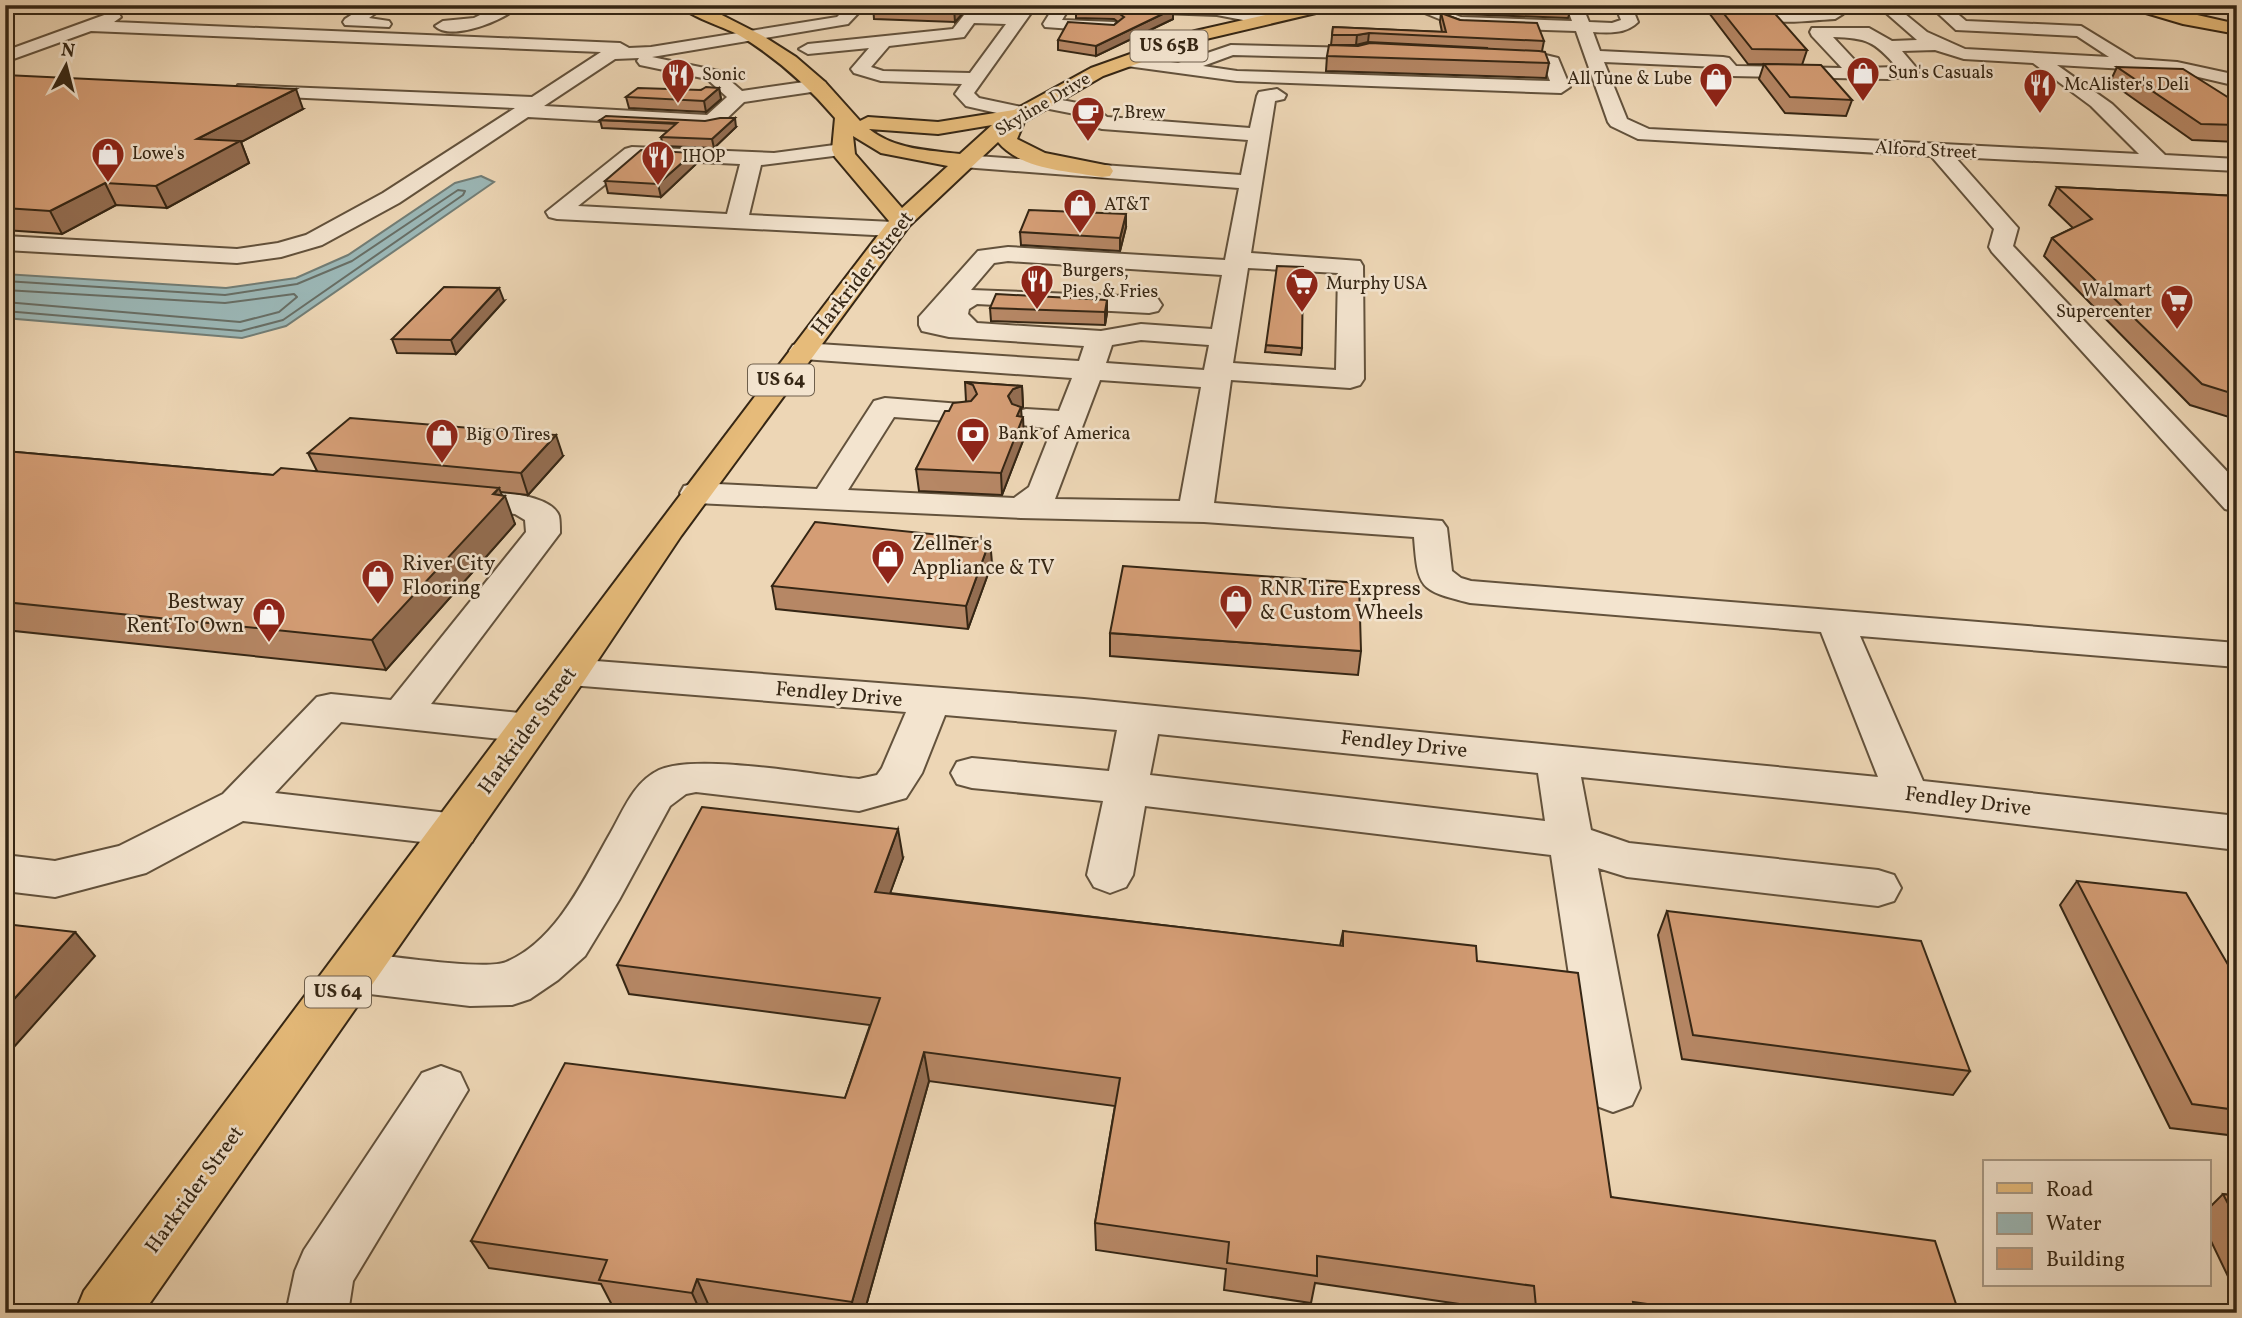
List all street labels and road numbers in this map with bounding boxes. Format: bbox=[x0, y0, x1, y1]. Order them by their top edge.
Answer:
road number: US 65B bbox=[1130, 30, 1208, 61]
street label: Skyline Drive bbox=[991, 67, 1095, 143]
street label: Alford Street bbox=[1874, 136, 1978, 166]
street label: Harkrider Street bbox=[805, 205, 921, 343]
road number: US 64 bbox=[748, 364, 814, 396]
street label: Harkrider Street bbox=[472, 661, 584, 801]
street label: Fendley Drive bbox=[774, 675, 904, 715]
street label: Fendley Drive bbox=[1339, 724, 1469, 766]
street label: Fendley Drive bbox=[1903, 780, 2033, 824]
road number: US 64 bbox=[305, 976, 371, 1008]
street label: Harkrider Street bbox=[139, 1120, 251, 1260]

